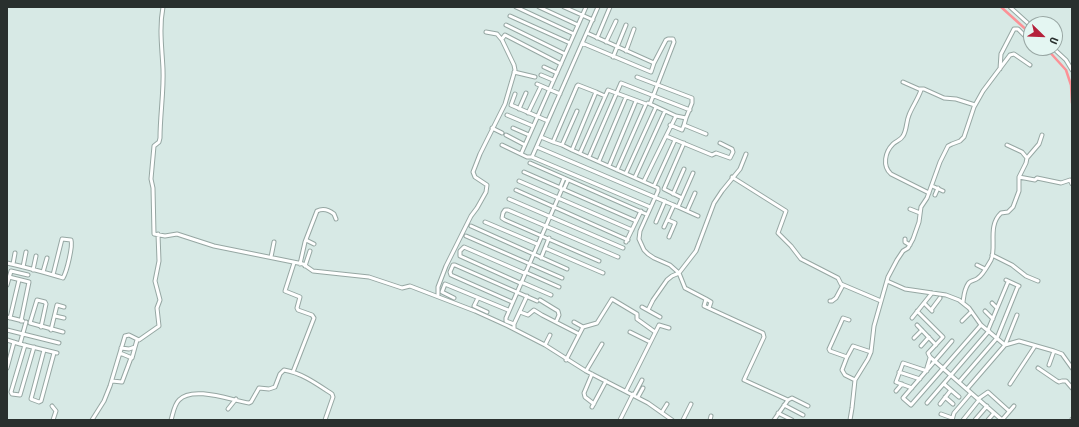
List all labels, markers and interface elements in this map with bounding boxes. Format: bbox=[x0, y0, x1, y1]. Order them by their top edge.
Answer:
north arrow bbox=[1023, 16, 1063, 56]
text: U bbox=[1046, 35, 1061, 46]

